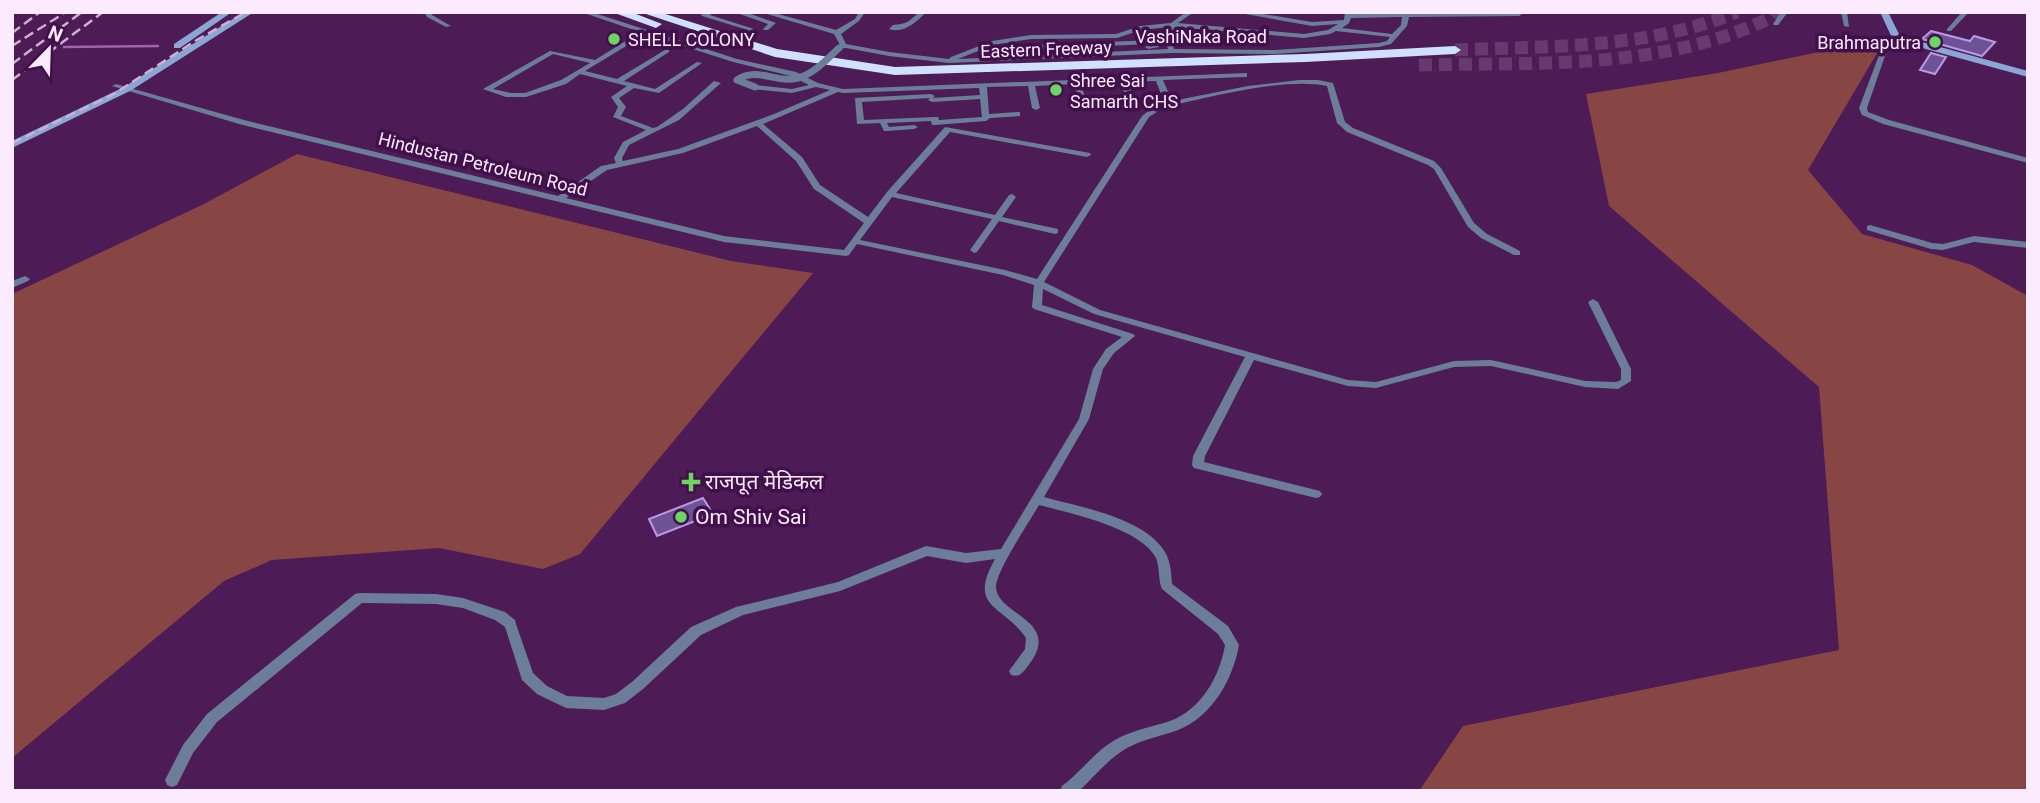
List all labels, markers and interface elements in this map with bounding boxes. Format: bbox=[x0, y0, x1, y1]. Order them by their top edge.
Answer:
north arrow bbox=[14, 14, 84, 84]
text: N bbox=[45, 21, 66, 47]
street label: VashiNaka Road bbox=[1135, 26, 1267, 47]
place label: SHELL COLONY bbox=[628, 29, 755, 50]
marker: SHELL COLONY bbox=[606, 31, 622, 47]
place label: Brahmaputra bbox=[1817, 32, 1921, 53]
marker: Brahmaputra bbox=[1927, 34, 1943, 50]
street label: Eastern Freeway bbox=[980, 36, 1113, 62]
place label: Shree Sai Samarth CHS bbox=[1070, 70, 1178, 112]
marker: Shree Sai Samarth CHS bbox=[1048, 82, 1064, 98]
street label: Hindustan Petroleum Road bbox=[376, 128, 590, 200]
place label: राजपूत मेडिकल bbox=[705, 470, 824, 495]
marker: राजपूत मेडिकल bbox=[683, 474, 699, 490]
place label: Om Shiv Sai bbox=[695, 505, 807, 529]
marker: Om Shiv Sai bbox=[673, 509, 689, 525]

